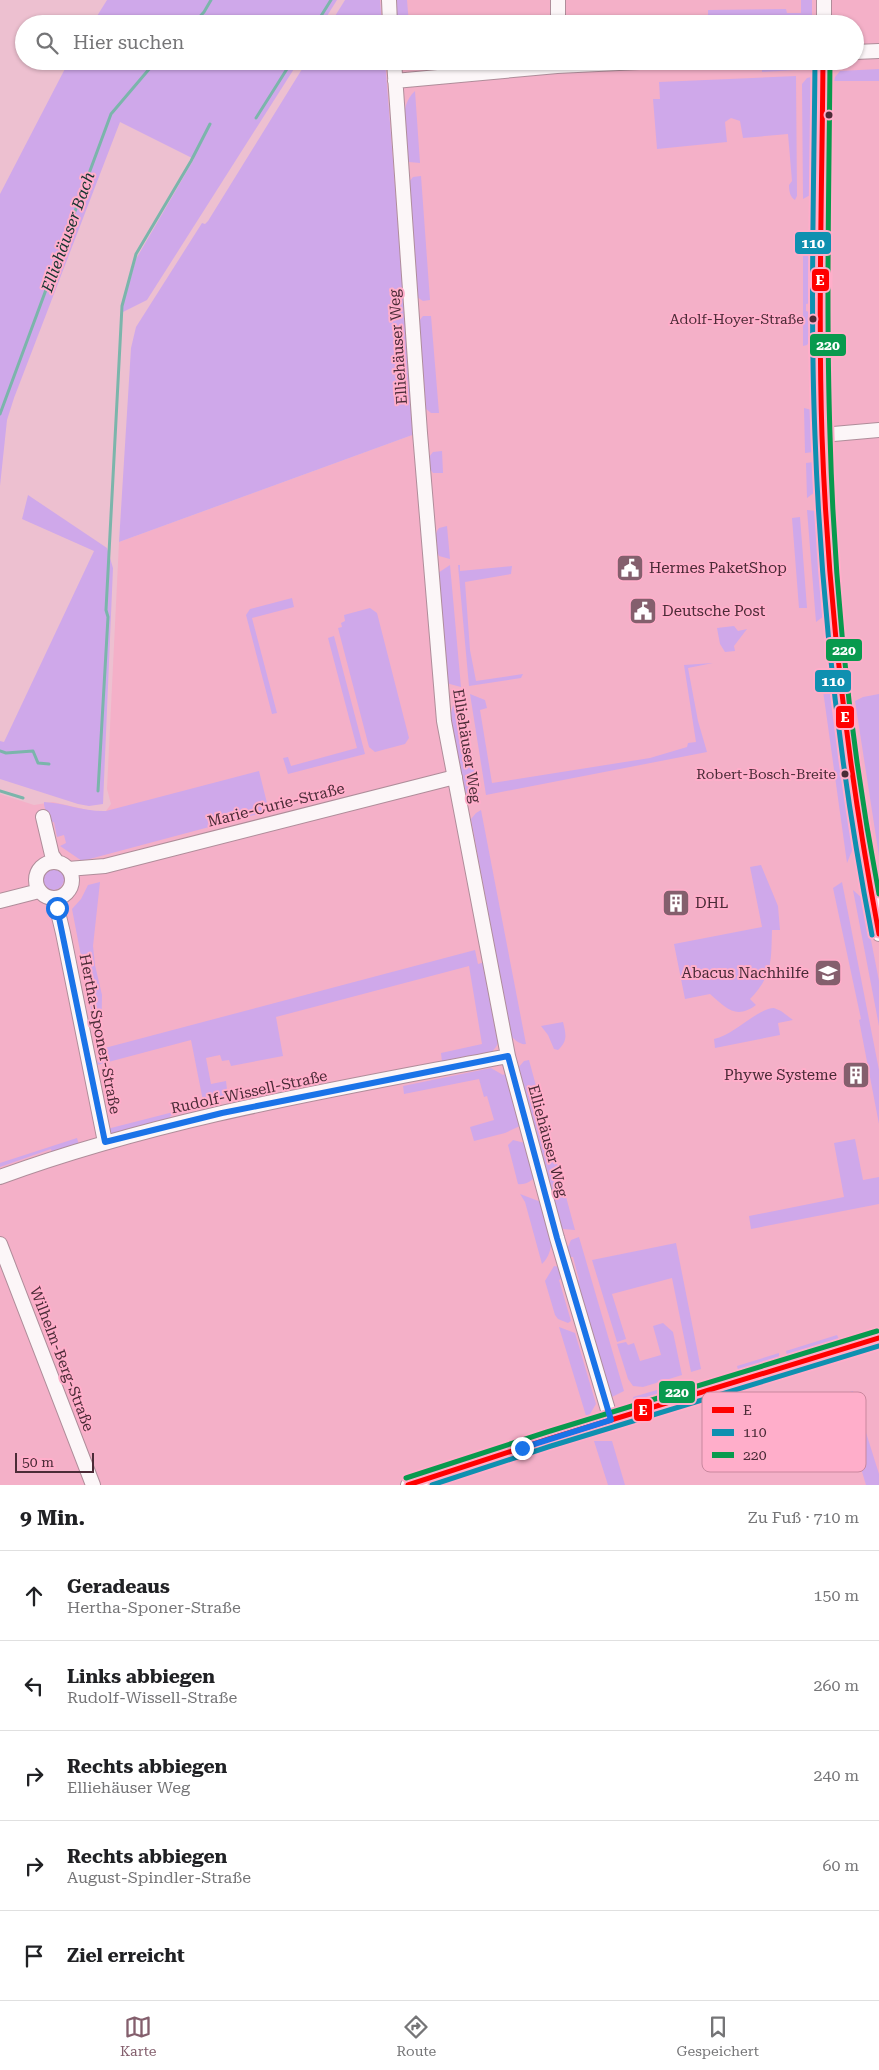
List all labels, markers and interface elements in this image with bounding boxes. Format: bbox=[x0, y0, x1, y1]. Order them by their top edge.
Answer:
search box bbox=[15, 15, 864, 70]
icon: search bbox=[33, 29, 61, 57]
text: Hier suchen bbox=[73, 31, 184, 54]
unlabelled marker bbox=[824, 110, 834, 120]
water label: Elliehäuser Bach bbox=[37, 169, 99, 296]
line badge: 110 bbox=[794, 231, 832, 255]
text: 110 bbox=[801, 235, 825, 251]
line badge: E bbox=[811, 268, 830, 292]
text: E bbox=[815, 272, 825, 288]
street label: Elliehäuser Weg bbox=[385, 288, 411, 405]
place label: Adolf-Hoyer-Straße bbox=[670, 311, 804, 327]
marker: Adolf-Hoyer-Straße bbox=[808, 314, 818, 324]
line badge: 220 bbox=[809, 333, 847, 357]
text: 220 bbox=[816, 337, 840, 353]
public building icon: Hermes PaketShop bbox=[615, 553, 645, 583]
place label: Hermes PaketShop bbox=[649, 559, 787, 577]
public building icon: Deutsche Post bbox=[628, 596, 658, 626]
place label: Deutsche Post bbox=[662, 602, 766, 620]
line badge: 220 bbox=[825, 638, 863, 662]
text: 220 bbox=[832, 642, 856, 658]
line badge: 110 bbox=[814, 669, 852, 693]
text: 110 bbox=[821, 673, 845, 689]
street label: Elliehäuser Weg bbox=[449, 688, 485, 805]
line badge: E bbox=[835, 705, 855, 729]
text: E bbox=[840, 709, 850, 725]
place label: Robert-Bosch-Breite bbox=[696, 766, 836, 782]
marker: Robert-Bosch-Breite bbox=[840, 769, 850, 779]
street label: Marie-Curie-Straße bbox=[206, 779, 346, 831]
building icon: DHL bbox=[661, 888, 691, 918]
place label: DHL bbox=[695, 894, 728, 912]
route start bbox=[46, 897, 69, 920]
street label: Hertha-Sponer-Straße bbox=[76, 952, 124, 1116]
school or university icon: Abacus Nachhilfe bbox=[813, 958, 843, 988]
place label: Abacus Nachhilfe bbox=[681, 964, 809, 982]
building icon: Phywe Systeme bbox=[841, 1060, 871, 1090]
place label: Phywe Systeme bbox=[724, 1066, 837, 1084]
street label: Rudolf-Wissell-Straße bbox=[169, 1067, 329, 1117]
street label: Elliehäuser Weg bbox=[524, 1083, 572, 1200]
street label: Wilhelm-Berg-Straße bbox=[26, 1284, 98, 1434]
line badge: 220 bbox=[658, 1380, 696, 1404]
text: 220 bbox=[665, 1384, 689, 1400]
legend bbox=[702, 1392, 866, 1472]
line badge: E bbox=[633, 1398, 653, 1422]
text: E bbox=[638, 1402, 648, 1418]
text: E bbox=[743, 1402, 752, 1418]
text: 110 bbox=[743, 1424, 767, 1440]
route end bbox=[511, 1437, 534, 1460]
text: 220 bbox=[743, 1447, 767, 1463]
scale bar bbox=[15, 1450, 94, 1473]
text: 50 m bbox=[22, 1454, 54, 1470]
text: 9 Min. bbox=[20, 1506, 85, 1530]
text: Zu Fuß · 710 m bbox=[748, 1508, 859, 1527]
text: Geradeaus bbox=[67, 1575, 170, 1598]
icon: ahead bbox=[20, 1582, 48, 1610]
text: 150 m bbox=[813, 1586, 859, 1605]
text: Hertha-Sponer-Straße bbox=[67, 1598, 241, 1617]
text: Links abbiegen bbox=[67, 1665, 215, 1688]
icon: left bbox=[20, 1672, 48, 1700]
text: 260 m bbox=[813, 1676, 859, 1695]
text: Rudolf-Wissell-Straße bbox=[67, 1688, 237, 1707]
text: Rechts abbiegen bbox=[67, 1755, 227, 1778]
icon: right bbox=[20, 1762, 48, 1790]
text: 240 m bbox=[813, 1766, 859, 1785]
text: Elliehäuser Weg bbox=[67, 1778, 190, 1797]
text: Rechts abbiegen bbox=[67, 1845, 227, 1868]
icon: right bbox=[20, 1852, 48, 1880]
text: 60 m bbox=[822, 1856, 859, 1875]
text: August-Spindler-Straße bbox=[67, 1868, 251, 1887]
icon: arrive bbox=[20, 1942, 48, 1970]
text: Ziel erreicht bbox=[67, 1944, 185, 1967]
tab: Karte bbox=[120, 2013, 156, 2059]
tab: Route bbox=[397, 2013, 436, 2059]
tab: Gespeichert bbox=[676, 2013, 759, 2059]

